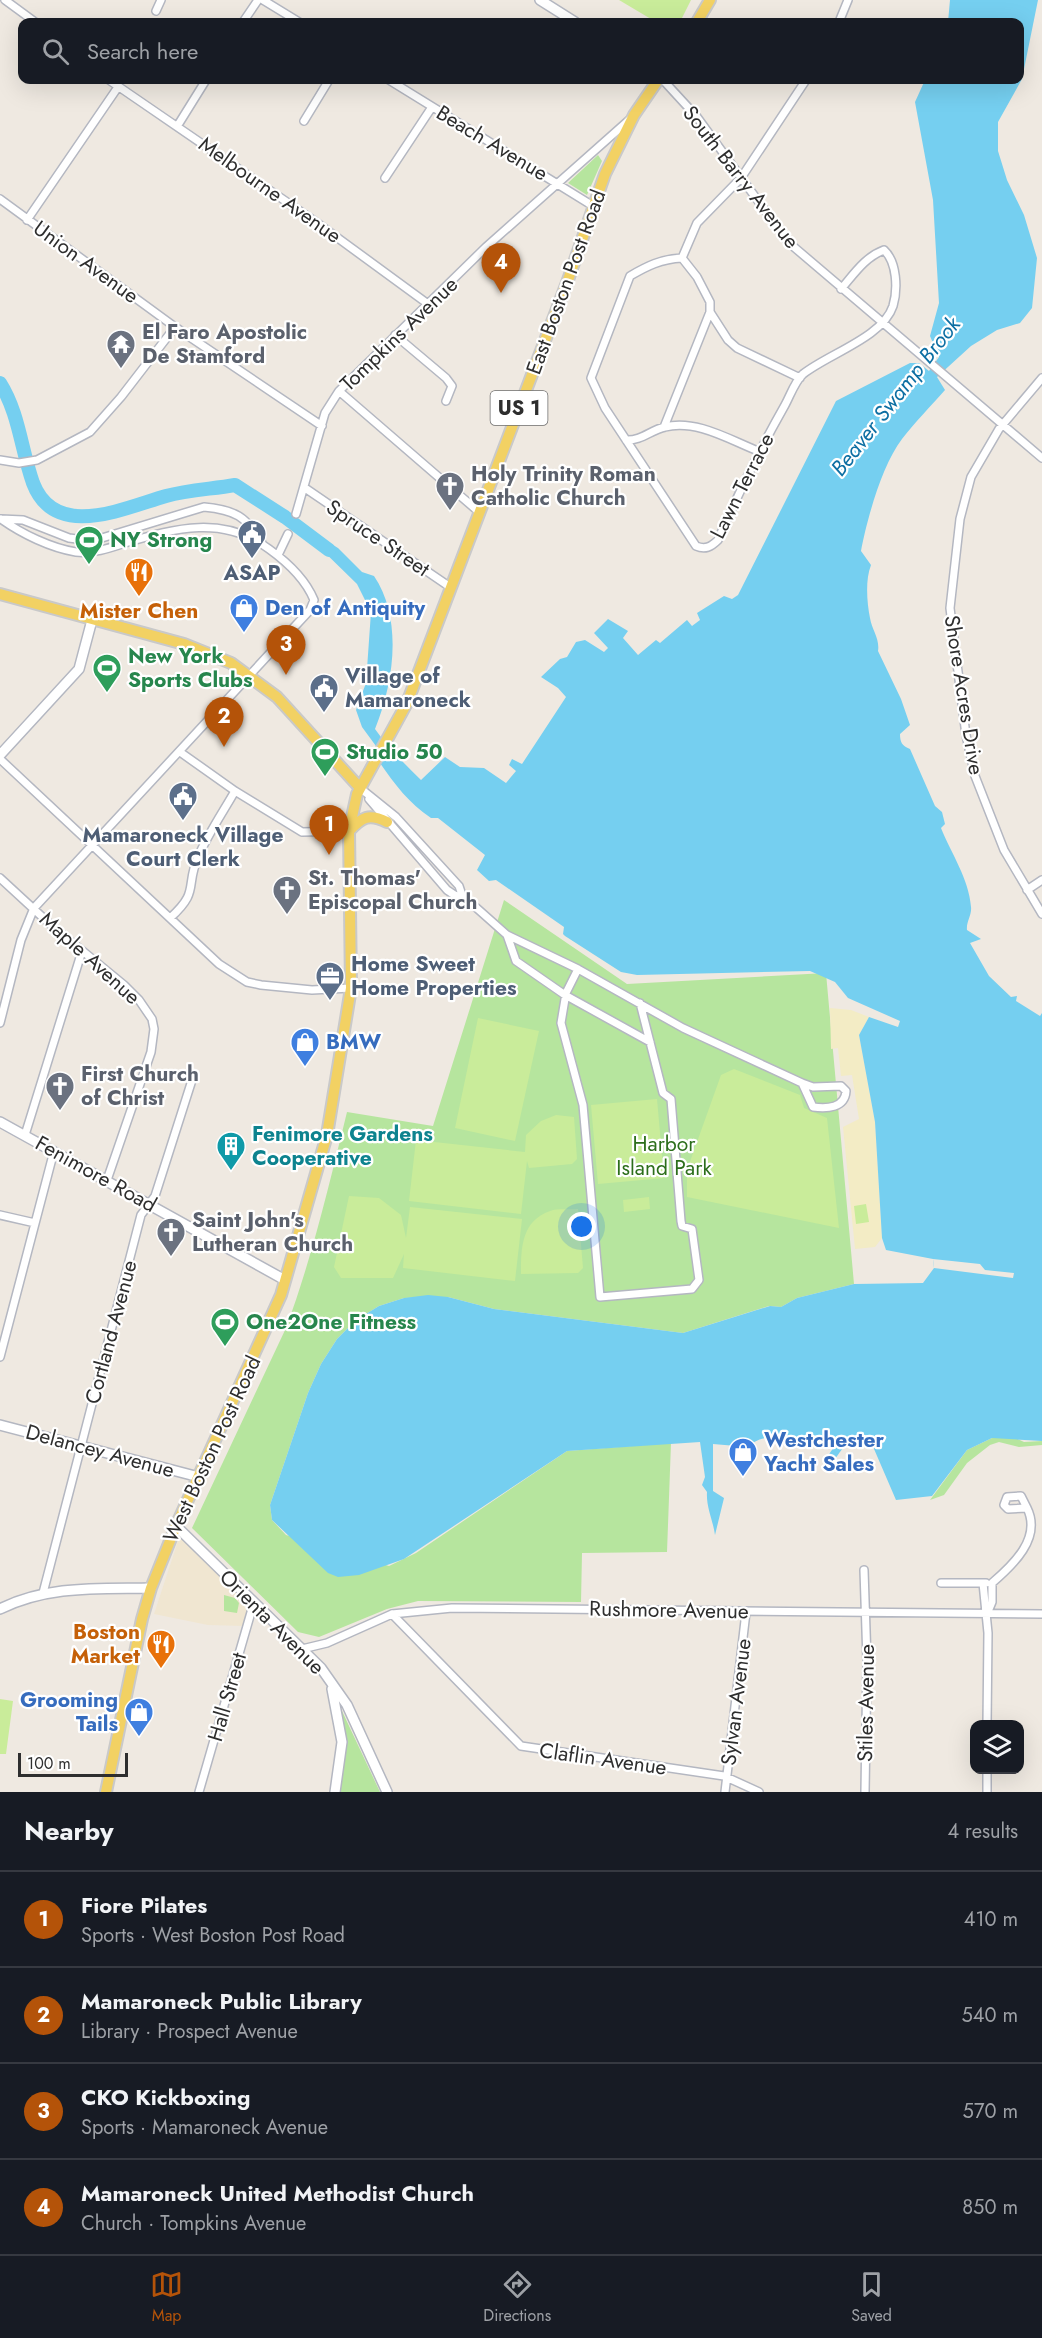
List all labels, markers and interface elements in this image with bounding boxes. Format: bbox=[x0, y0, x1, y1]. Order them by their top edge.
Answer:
search box bbox=[18, 18, 1024, 84]
icon: search bbox=[39, 35, 72, 68]
text: Search here bbox=[87, 35, 198, 67]
street label: Beach Avenue bbox=[431, 98, 554, 188]
street label: South Barry Avenue bbox=[676, 99, 807, 255]
street label: Melbourne Avenue bbox=[193, 130, 348, 251]
street label: East Boston Post Road bbox=[519, 186, 613, 378]
street label: Union Avenue bbox=[27, 213, 145, 311]
pin: 4 bbox=[482, 244, 520, 293]
street label: Tompkins Avenue bbox=[333, 270, 465, 398]
water label: Beaver Swamp Brook bbox=[823, 308, 968, 482]
place label: El Faro Apostolic De Stamford bbox=[142, 317, 307, 371]
temple icon: El Faro Apostolic De Stamford bbox=[105, 328, 137, 370]
road number: US 1 bbox=[490, 391, 548, 425]
street label: Lawn Terrace bbox=[703, 428, 782, 544]
place label: Holy Trinity Roman Catholic Church bbox=[471, 459, 656, 513]
church icon: Holy Trinity Roman Catholic Church bbox=[434, 470, 466, 512]
street label: Spruce Street bbox=[320, 492, 436, 584]
public building icon: ASAP bbox=[236, 518, 268, 560]
sports icon: NY Strong bbox=[73, 524, 105, 566]
place label: NY Strong bbox=[110, 525, 212, 555]
restaurant icon: Mister Chen bbox=[123, 556, 155, 598]
place label: ASAP bbox=[222, 558, 281, 588]
shop icon: Den of Antiquity bbox=[228, 592, 260, 634]
place label: Den of Antiquity bbox=[265, 593, 426, 623]
place label: Mister Chen bbox=[80, 596, 198, 626]
street label: Shore Acres Drive bbox=[937, 613, 991, 777]
pin: 3 bbox=[266, 626, 306, 675]
place label: New York Sports Clubs bbox=[128, 641, 253, 695]
sports icon: New York Sports Clubs bbox=[91, 652, 123, 694]
place label: Village of Mamaroneck bbox=[344, 661, 471, 715]
public building icon: Village of Mamaroneck bbox=[308, 672, 340, 714]
pin: 2 bbox=[204, 698, 244, 747]
sports icon: Studio 50 bbox=[309, 736, 341, 778]
place label: Studio 50 bbox=[346, 737, 443, 767]
public building icon: Mamaroneck Village Court Clerk bbox=[167, 780, 199, 822]
pin: 1 bbox=[310, 806, 348, 855]
place label: Mamaroneck Village Court Clerk bbox=[83, 820, 283, 874]
place label: St. Thomas' Episcopal Church bbox=[308, 863, 477, 917]
church icon: St. Thomas' Episcopal Church bbox=[271, 874, 303, 916]
street label: Maple Avenue bbox=[33, 905, 147, 1012]
place label: Home Sweet Home Properties bbox=[351, 949, 517, 1003]
office icon: Home Sweet Home Properties bbox=[314, 960, 346, 1002]
shop icon: BMW bbox=[289, 1026, 321, 1068]
place label: BMW bbox=[326, 1027, 382, 1057]
place label: First Church of Christ bbox=[81, 1059, 199, 1113]
church icon: First Church of Christ bbox=[44, 1070, 76, 1112]
place label: Fenimore Gardens Cooperative bbox=[252, 1119, 433, 1173]
street label: Fenimore Road bbox=[30, 1128, 162, 1220]
park label: Harbor Island Park bbox=[616, 1129, 712, 1183]
building icon: Fenimore Gardens Cooperative bbox=[215, 1130, 247, 1172]
place label: Saint John's Lutheran Church bbox=[192, 1205, 353, 1259]
your location bbox=[567, 1212, 596, 1241]
church icon: Saint John's Lutheran Church bbox=[155, 1216, 187, 1258]
street label: Cortland Avenue bbox=[77, 1257, 145, 1407]
sports icon: One2One Fitness bbox=[209, 1306, 241, 1348]
place label: One2One Fitness bbox=[246, 1307, 417, 1337]
street label: West Boston Post Road bbox=[156, 1351, 268, 1547]
street label: Delancey Avenue bbox=[22, 1417, 178, 1485]
place label: Westchester Yacht Sales bbox=[763, 1425, 885, 1479]
shop icon: Westchester Yacht Sales bbox=[727, 1436, 759, 1478]
street label: Orienta Avenue bbox=[213, 1563, 332, 1682]
street label: Rushmore Avenue bbox=[589, 1594, 749, 1626]
place label: Boston Market bbox=[71, 1617, 140, 1671]
restaurant icon: Boston Market bbox=[145, 1628, 177, 1670]
street label: Sylvan Avenue bbox=[713, 1637, 759, 1767]
street label: Stiles Avenue bbox=[850, 1644, 882, 1762]
street label: Hall Street bbox=[200, 1649, 254, 1745]
place label: Grooming Tails bbox=[20, 1685, 118, 1739]
shop icon: Grooming Tails bbox=[123, 1696, 155, 1738]
map controls bbox=[970, 1720, 1024, 1774]
button: layers bbox=[970, 1720, 1024, 1774]
street label: Claflin Avenue bbox=[537, 1735, 669, 1783]
scale bar bbox=[18, 1750, 128, 1778]
text: 100 m bbox=[27, 1752, 71, 1775]
text: Nearby bbox=[24, 1812, 113, 1850]
text: 4 results bbox=[947, 1817, 1018, 1846]
text: Fiore Pilates bbox=[81, 1889, 207, 1921]
text: 1 bbox=[38, 1905, 49, 1934]
text: 410 m bbox=[964, 1905, 1018, 1934]
text: Sports · West Boston Post Road bbox=[81, 1921, 345, 1950]
text: Mamaroneck Public Library bbox=[81, 1985, 362, 2017]
text: 2 bbox=[37, 2001, 50, 2030]
text: 540 m bbox=[961, 2001, 1018, 2030]
text: Library · Prospect Avenue bbox=[81, 2017, 298, 2046]
text: CKO Kickboxing bbox=[81, 2081, 250, 2113]
text: 3 bbox=[37, 2097, 50, 2126]
text: 570 m bbox=[963, 2097, 1018, 2126]
text: Sports · Mamaroneck Avenue bbox=[81, 2113, 328, 2142]
text: Mamaroneck United Methodist Church bbox=[81, 2177, 474, 2209]
text: 4 bbox=[37, 2193, 50, 2222]
text: 850 m bbox=[962, 2193, 1018, 2222]
text: Church · Tompkins Avenue bbox=[81, 2209, 306, 2238]
tab: Map bbox=[150, 2268, 183, 2327]
tab: Directions bbox=[483, 2268, 551, 2327]
tab: Saved bbox=[851, 2268, 892, 2327]

